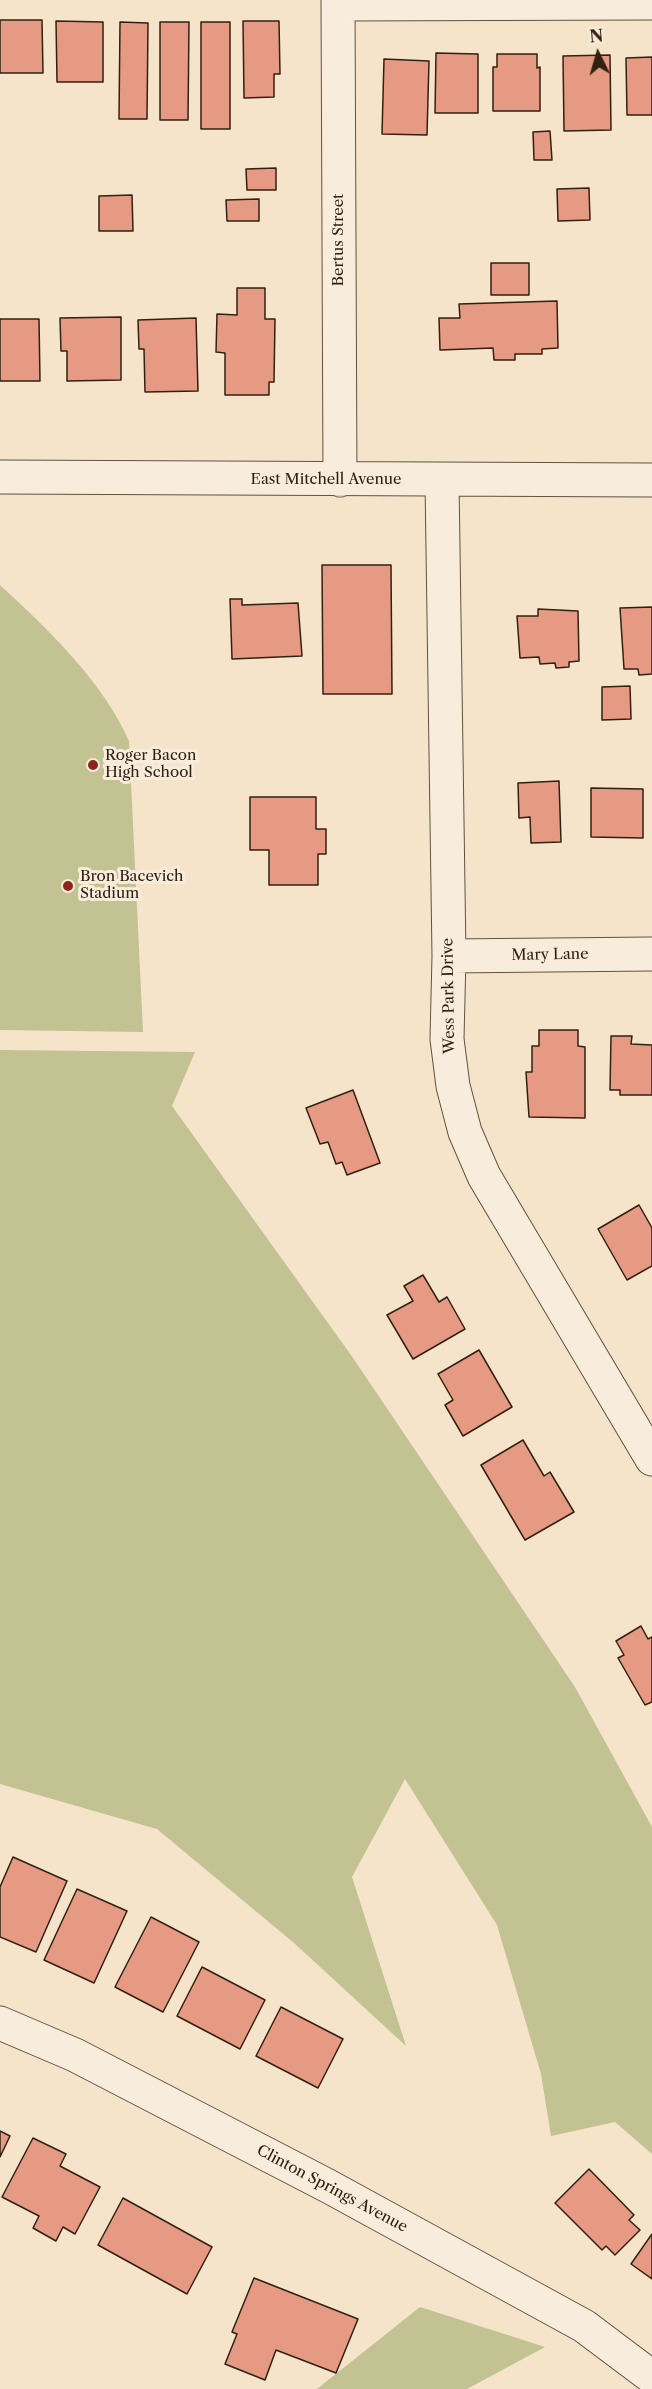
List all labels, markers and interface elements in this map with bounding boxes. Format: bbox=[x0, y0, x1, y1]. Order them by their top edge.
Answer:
north arrow bbox=[568, 24, 628, 84]
text: N bbox=[589, 26, 604, 47]
street label: Bertus Street bbox=[330, 194, 348, 286]
street label: East Mitchell Avenue bbox=[251, 471, 401, 489]
place label: Roger Bacon High School bbox=[105, 747, 196, 782]
marker: Roger Bacon High School bbox=[86, 758, 100, 772]
place label: Bron Bacevich Stadium bbox=[80, 868, 183, 903]
marker: Bron Bacevich Stadium bbox=[61, 879, 75, 893]
street label: Wess Park Drive bbox=[439, 938, 459, 1054]
street label: Mary Lane bbox=[511, 945, 589, 965]
street label: Clinton Springs Avenue bbox=[254, 2142, 410, 2236]

